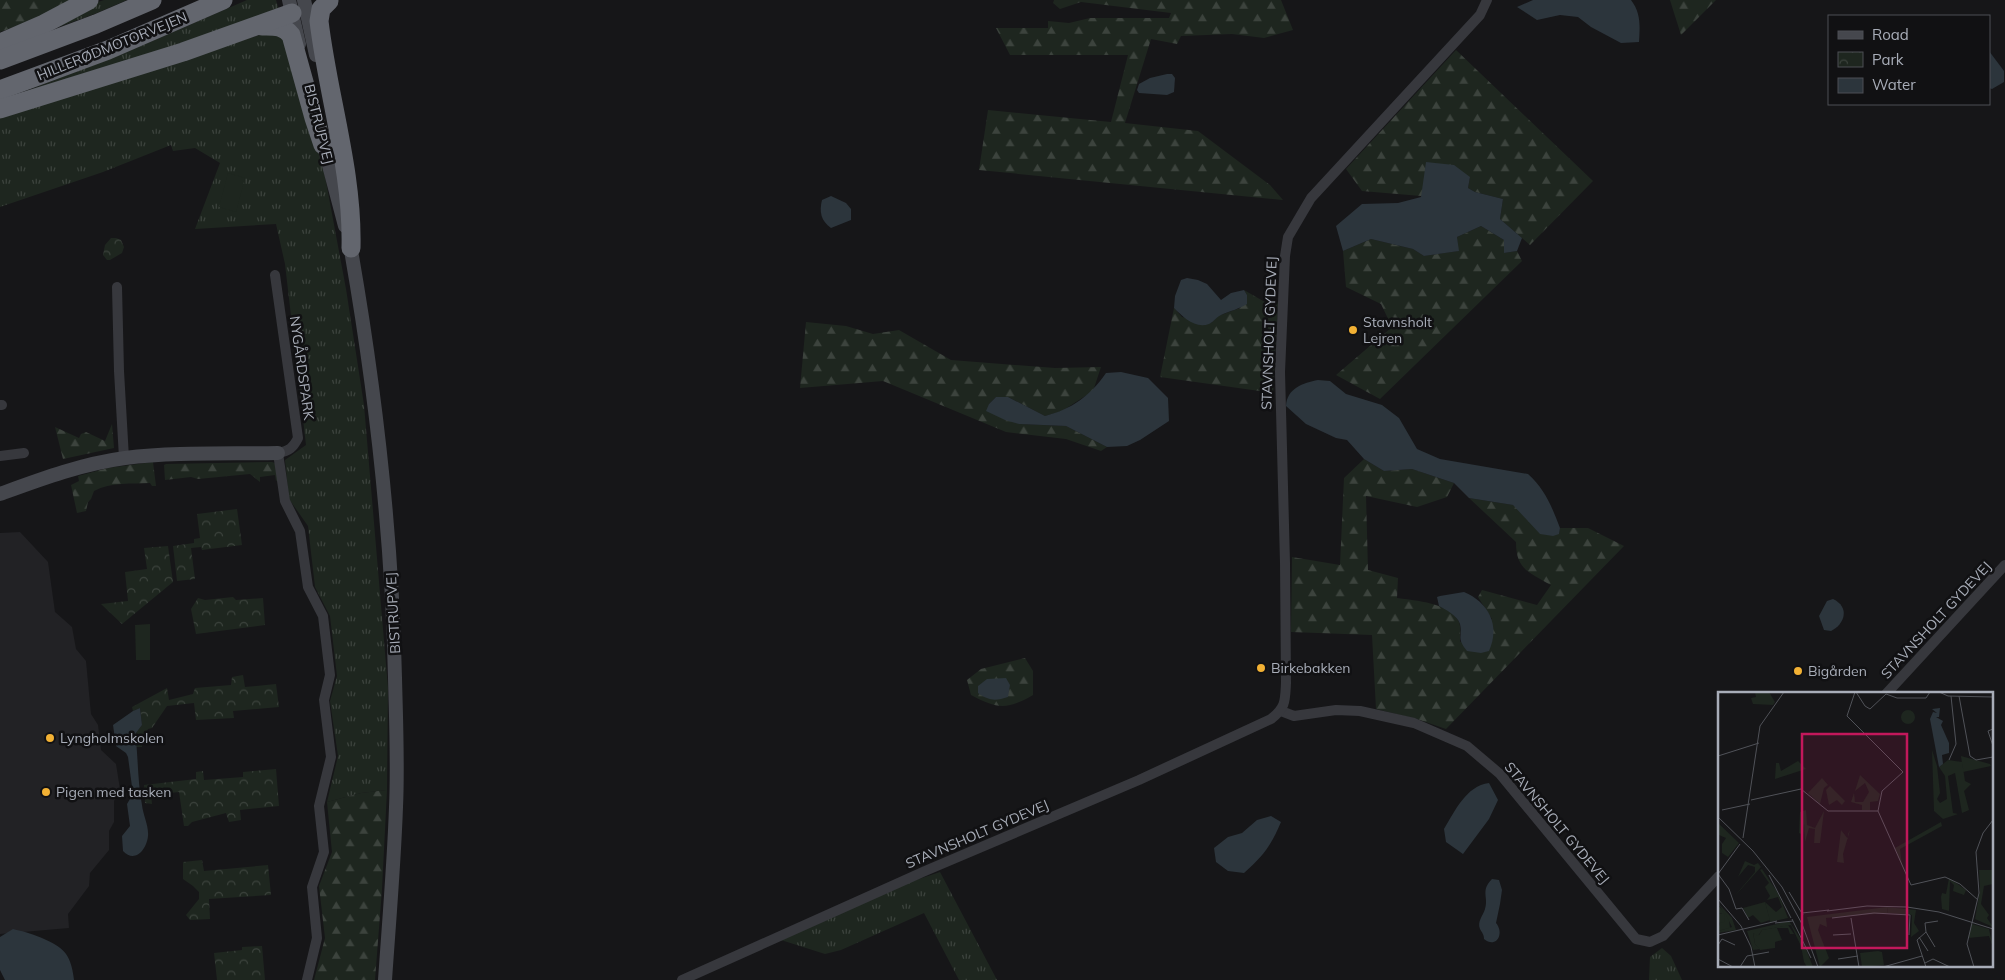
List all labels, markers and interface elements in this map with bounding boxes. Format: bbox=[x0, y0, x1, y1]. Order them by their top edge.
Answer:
street label: HILLERØDMOTORVEJEN bbox=[34, 8, 190, 84]
legend bbox=[1828, 15, 1990, 105]
text: Road bbox=[1872, 25, 1909, 44]
text: Park bbox=[1872, 50, 1904, 69]
text: Water bbox=[1872, 75, 1916, 94]
street label: BISTRUPVEJ bbox=[300, 82, 338, 166]
street label: STAVNSHOLT GYDEVEJ bbox=[1257, 256, 1281, 410]
place label: Stavnsholt Lejren bbox=[1363, 313, 1432, 347]
street label: NYGÅRDSPARK bbox=[286, 315, 318, 422]
marker: Stavnsholt Lejren bbox=[1347, 324, 1359, 336]
street label: STAVNSHOLT GYDEVEJ bbox=[1877, 558, 1995, 682]
street label: BISTRUPVEJ bbox=[382, 572, 404, 654]
place label: Birkebakken bbox=[1271, 659, 1350, 677]
marker: Birkebakken bbox=[1255, 662, 1267, 674]
place label: Bigården bbox=[1808, 662, 1867, 680]
marker: Bigården bbox=[1792, 665, 1804, 677]
inset map bbox=[1718, 692, 1992, 968]
place label: Lyngholmskolen bbox=[60, 729, 164, 747]
marker: Lyngholmskolen bbox=[44, 732, 56, 744]
street label: STAVNSHOLT GYDEVEJ bbox=[1501, 758, 1613, 888]
place label: Pigen med tasken bbox=[56, 783, 171, 801]
marker: Pigen med tasken bbox=[40, 786, 52, 798]
street label: STAVNSHOLT GYDEVEJ bbox=[903, 796, 1051, 872]

